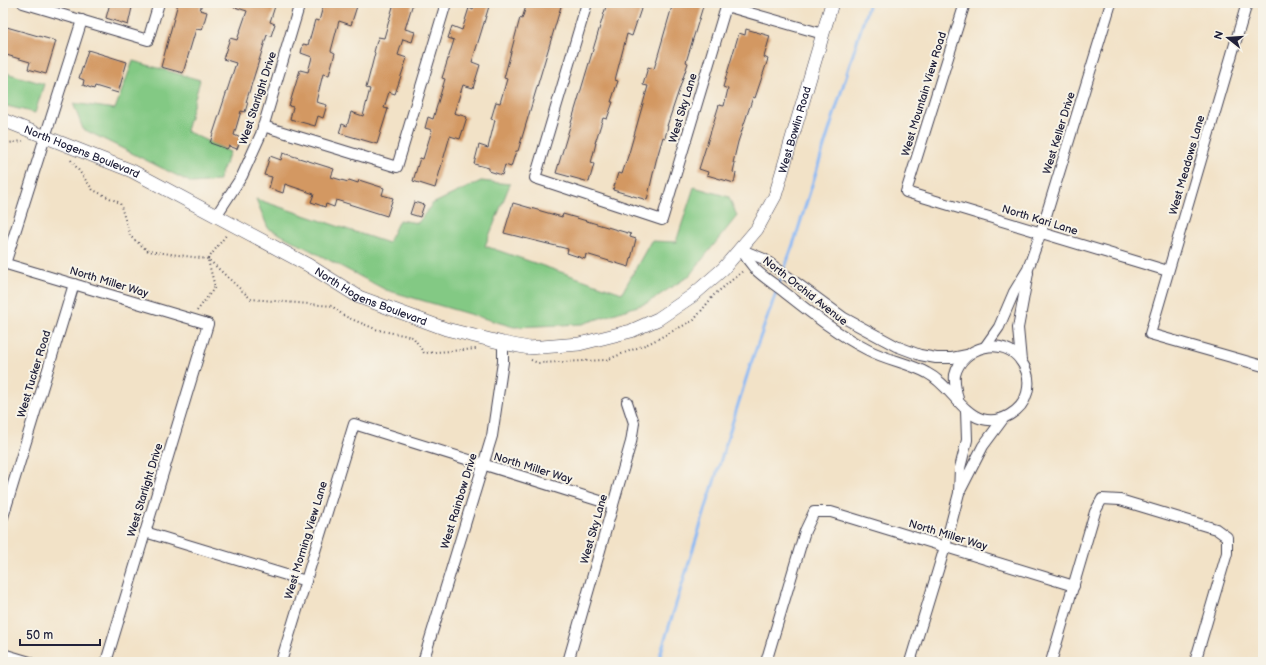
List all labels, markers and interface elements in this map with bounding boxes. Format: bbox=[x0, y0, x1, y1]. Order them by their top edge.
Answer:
north arrow bbox=[1208, 18, 1248, 58]
text: N bbox=[1211, 29, 1226, 41]
street label: West Mountain View Road bbox=[899, 30, 949, 158]
street label: West Starlight Drive bbox=[237, 49, 279, 146]
street label: West Sky Lane bbox=[666, 71, 700, 144]
street label: West Bowlin Road bbox=[776, 85, 814, 175]
street label: West Keller Drive bbox=[1040, 90, 1078, 176]
street label: West Meadows Lane bbox=[1167, 113, 1208, 216]
street label: North Hogens Boulevard bbox=[22, 123, 142, 180]
street label: North Kari Lane bbox=[1000, 202, 1080, 238]
street label: North Orchid Avenue bbox=[760, 254, 850, 328]
street label: North Miller Way bbox=[68, 264, 150, 300]
street label: North Hogens Boulevard bbox=[312, 264, 429, 328]
street label: West Tucker Road bbox=[15, 329, 53, 419]
street label: West Starlight Drive bbox=[125, 441, 166, 538]
street label: North Miller Way bbox=[492, 450, 574, 486]
street label: West Rainbow Drive bbox=[438, 451, 480, 550]
street label: West Morning View Lane bbox=[282, 479, 330, 601]
street label: West Sky Lane bbox=[578, 492, 610, 565]
street label: North Miller Way bbox=[907, 517, 989, 553]
scale bar bbox=[20, 621, 100, 647]
text: 50 m bbox=[26, 628, 53, 643]

